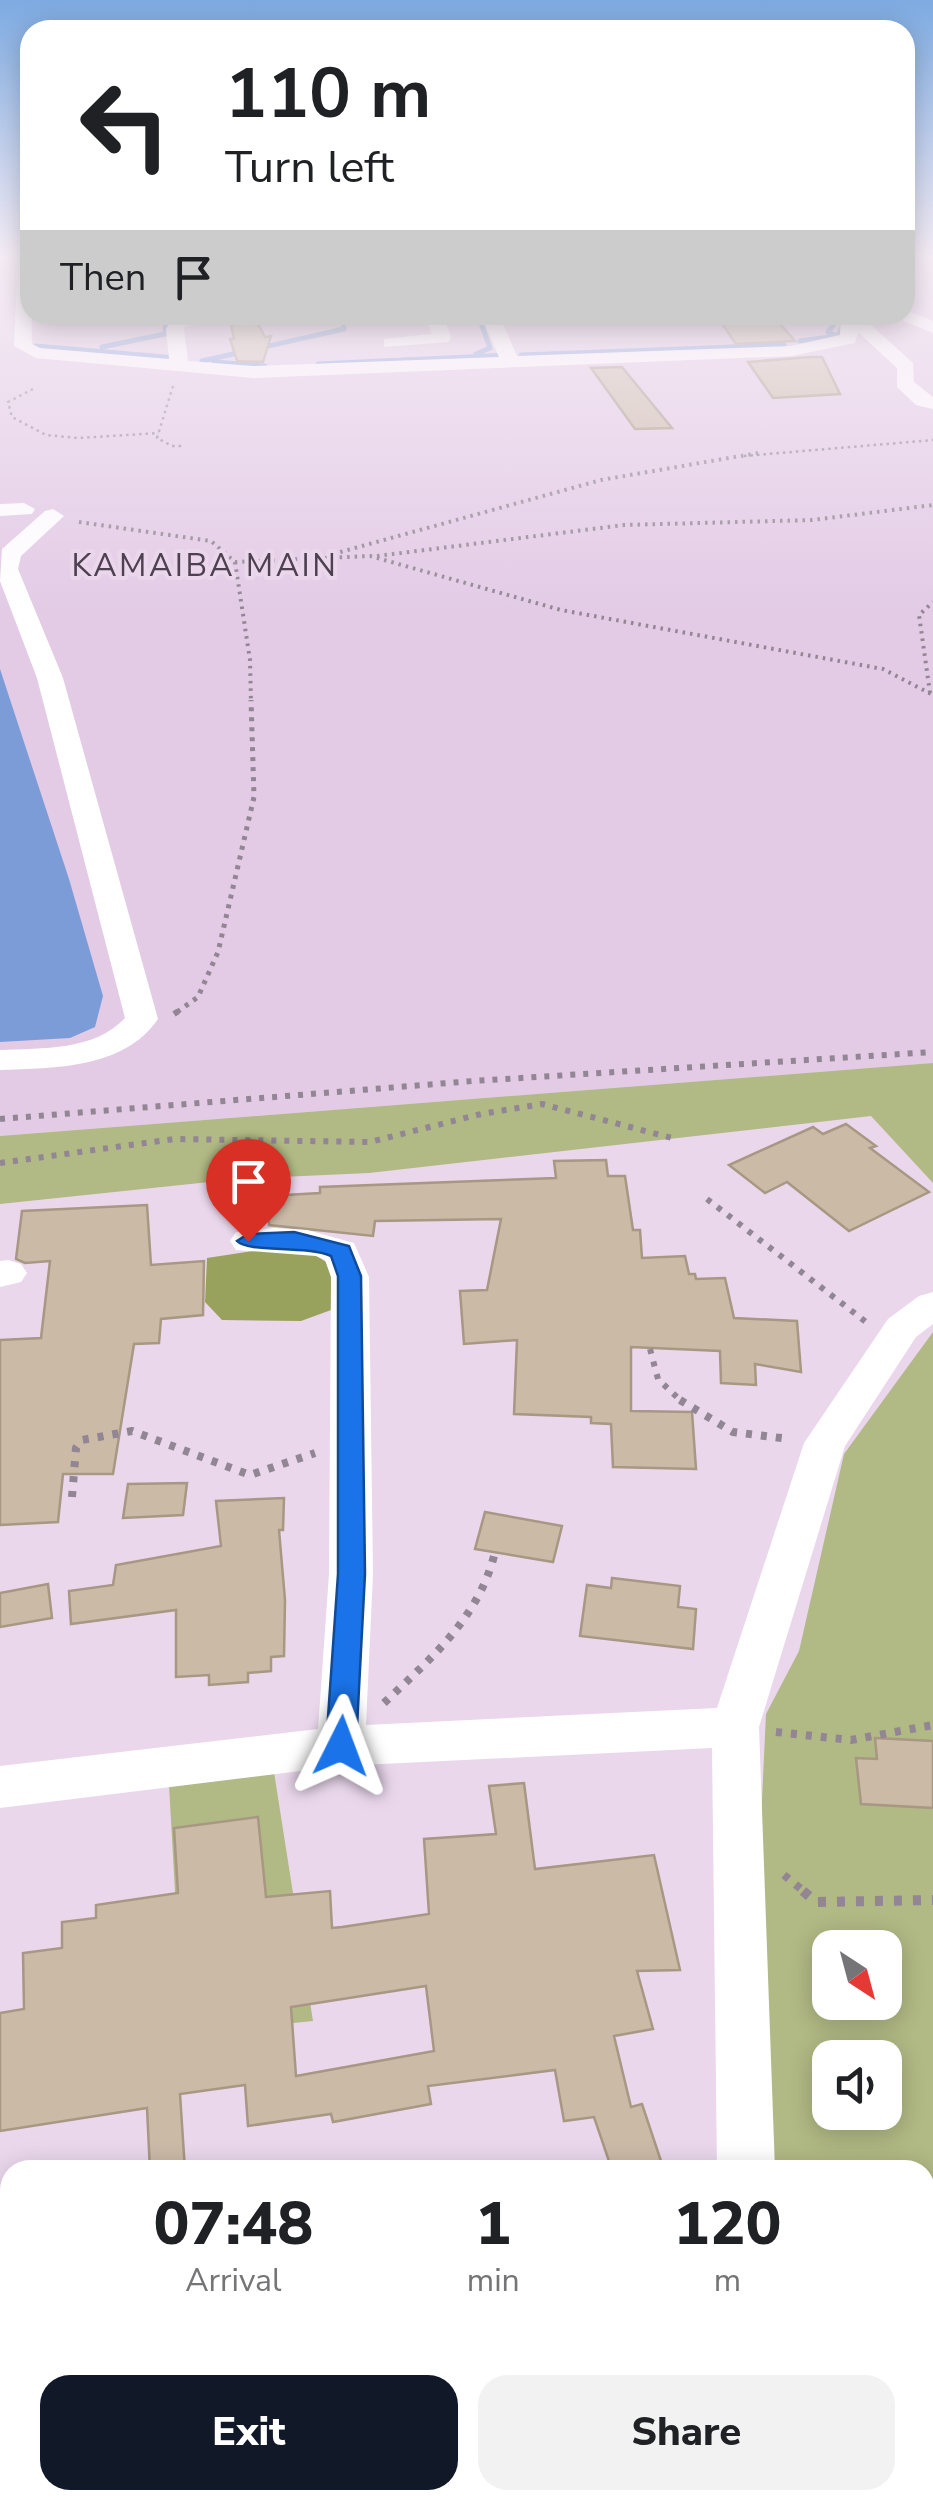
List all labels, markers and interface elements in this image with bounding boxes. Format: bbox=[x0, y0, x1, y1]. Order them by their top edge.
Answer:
text: 110 m bbox=[225, 46, 431, 142]
icon: left bbox=[60, 60, 190, 190]
text: Turn left bbox=[225, 137, 394, 198]
icon: arrive bbox=[166, 250, 221, 305]
text: Then bbox=[60, 252, 146, 303]
district label: KAMAIBA MAIN bbox=[72, 544, 338, 587]
pin bbox=[206, 1139, 291, 1242]
icon: arrive bbox=[221, 1154, 276, 1209]
position arrow bbox=[289, 1694, 393, 1798]
north arrow bbox=[812, 1930, 902, 2020]
map controls bbox=[812, 1930, 902, 2130]
button: sound bbox=[812, 2040, 902, 2130]
text: 07:48 bbox=[154, 2183, 313, 2265]
text: 1 bbox=[475, 2183, 511, 2265]
text: 120 bbox=[673, 2183, 781, 2265]
text: Arrival bbox=[185, 2259, 282, 2302]
text: min bbox=[467, 2259, 520, 2302]
text: m bbox=[714, 2259, 741, 2302]
button: Exit bbox=[40, 2375, 458, 2490]
button: Share bbox=[478, 2375, 895, 2490]

